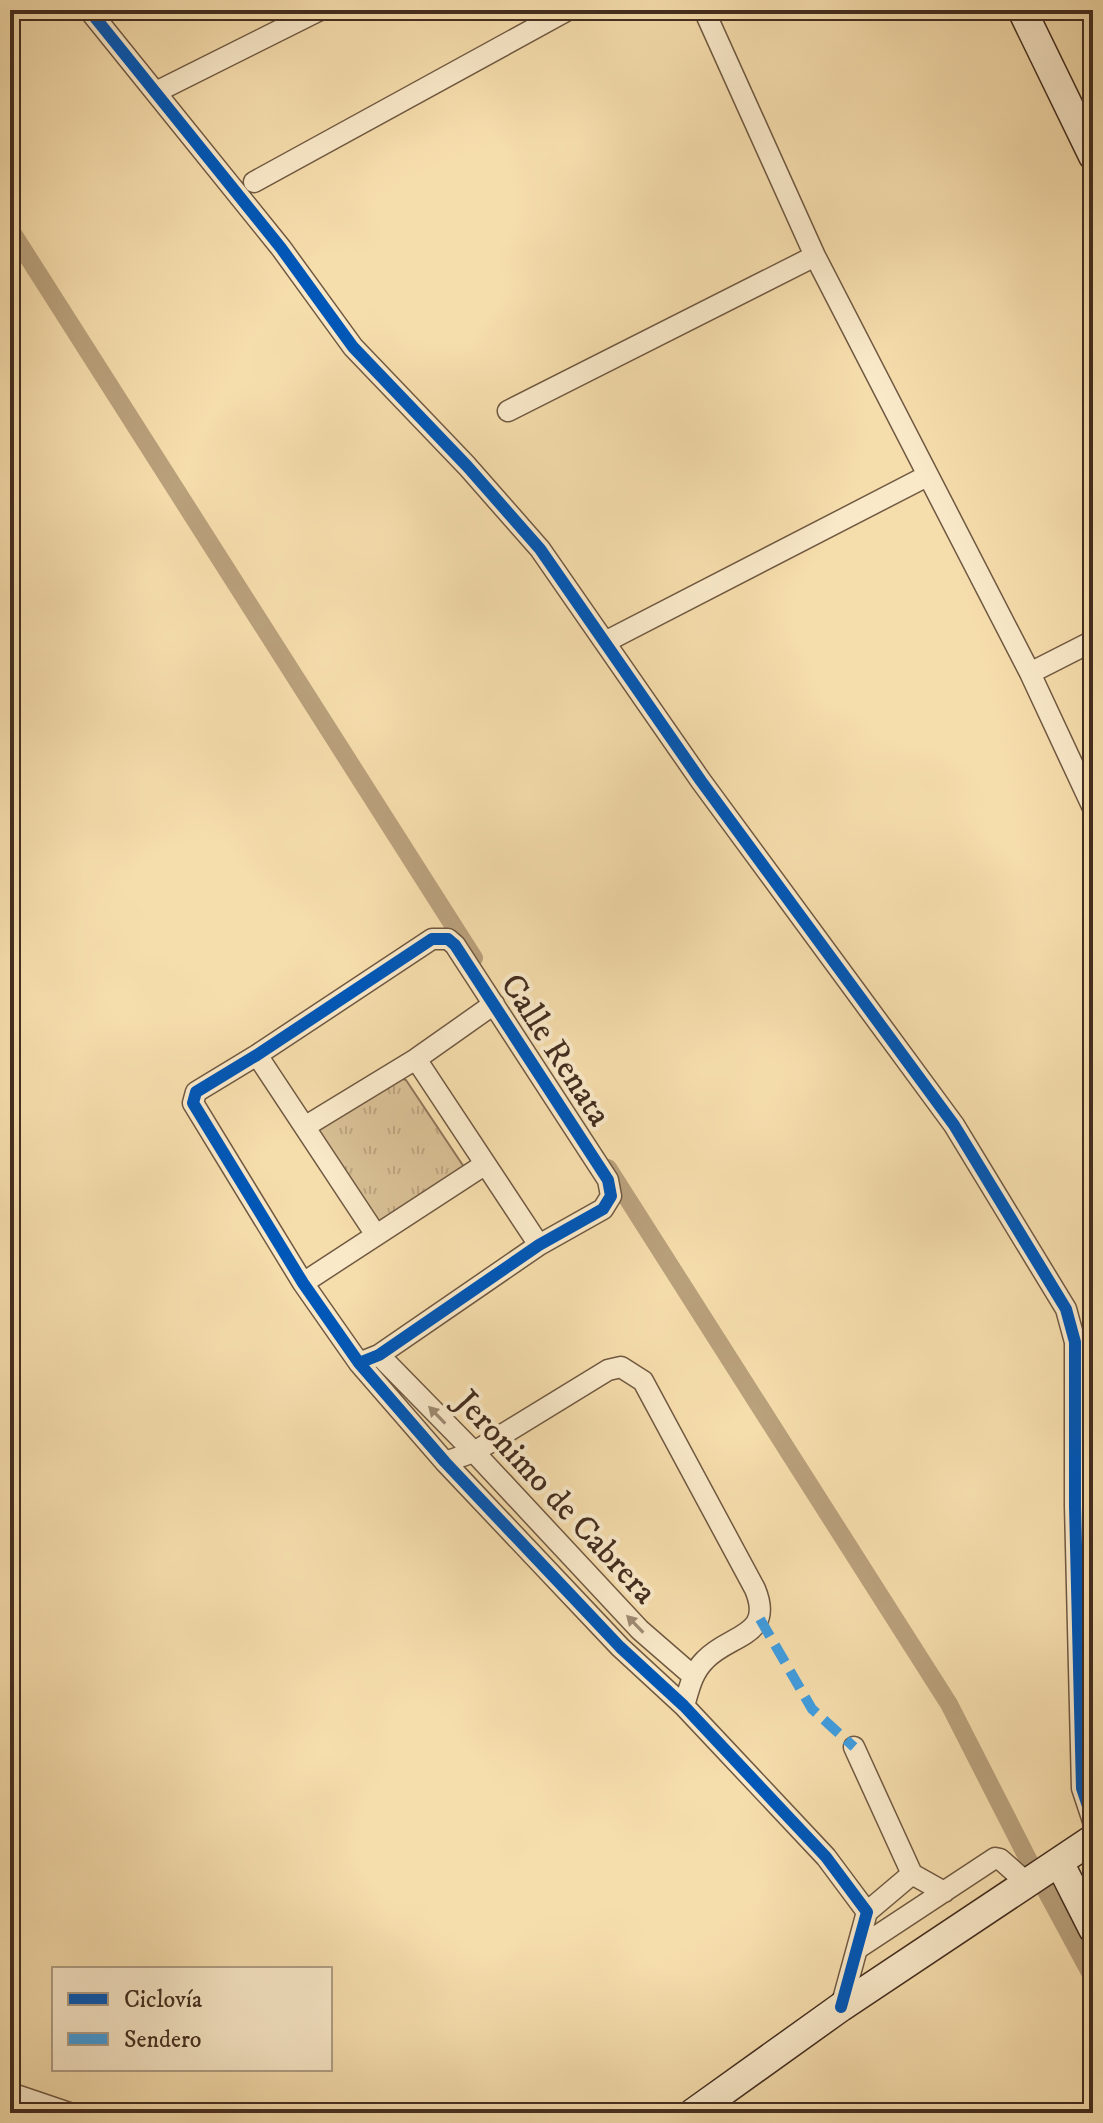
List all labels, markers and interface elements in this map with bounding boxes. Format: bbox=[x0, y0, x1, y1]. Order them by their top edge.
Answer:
street label: Calle Renata bbox=[491, 966, 620, 1134]
street label: Jeronimo de Cabrera bbox=[444, 1380, 666, 1613]
one-way arrow bbox=[428, 1406, 447, 1425]
one-way arrow bbox=[626, 1615, 645, 1634]
legend bbox=[52, 1967, 332, 2071]
text: Ciclovía bbox=[124, 1985, 203, 2015]
text: Sendero bbox=[124, 2025, 202, 2055]

